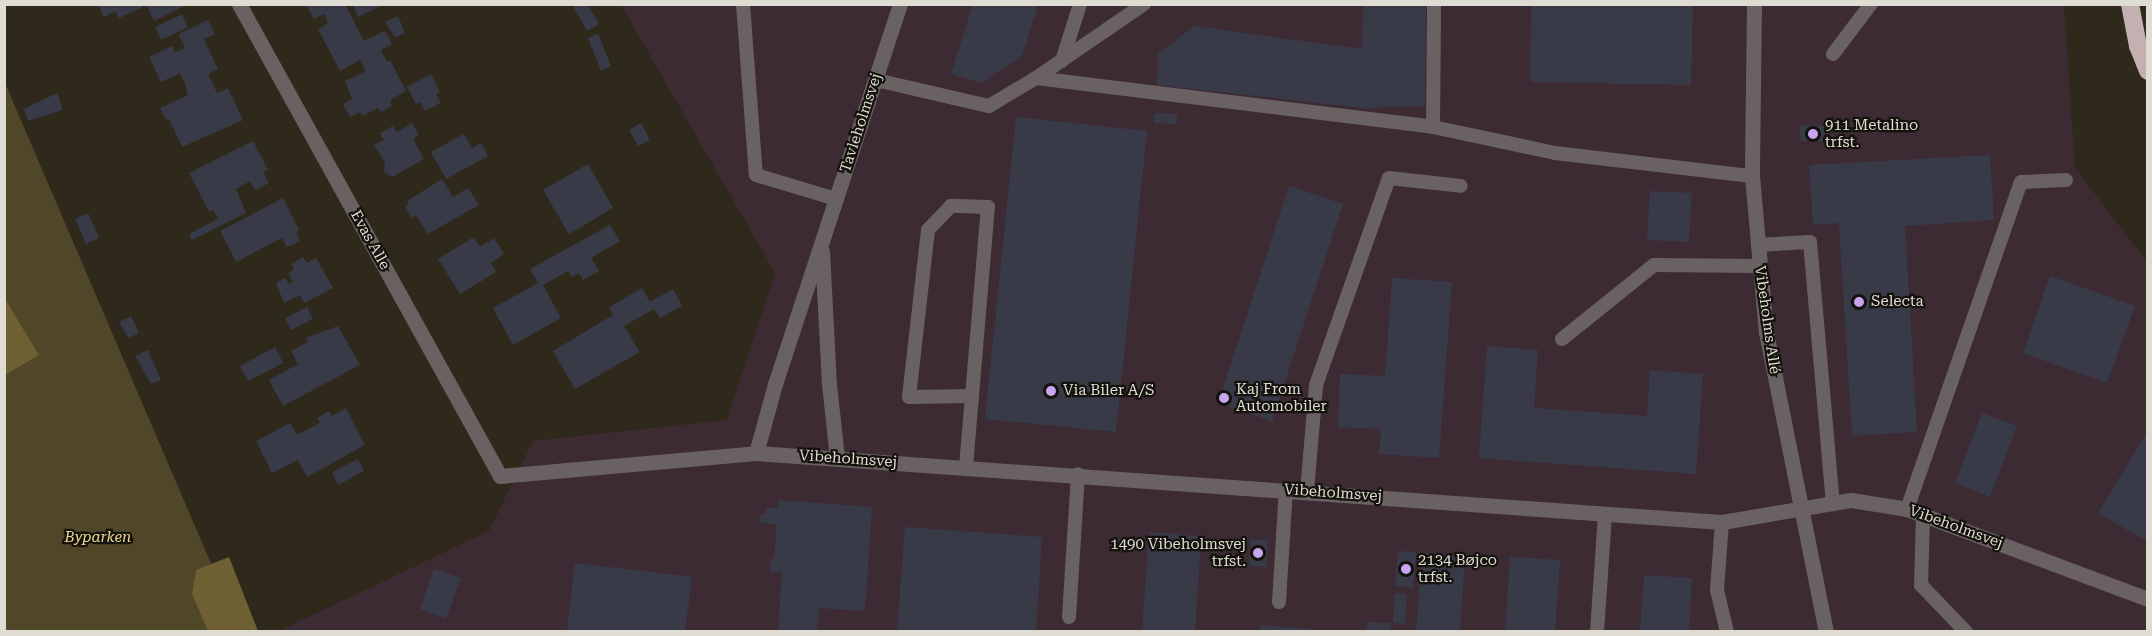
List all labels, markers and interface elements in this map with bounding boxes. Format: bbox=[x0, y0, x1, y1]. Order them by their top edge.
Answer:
street label: Tavleholmsvej bbox=[836, 71, 886, 175]
place label: 911 Metalino trfst. bbox=[1825, 116, 1918, 151]
marker: 911 Metalino trfst. bbox=[1806, 127, 1820, 141]
street label: Evas Alle bbox=[346, 207, 394, 273]
street label: Vibeholms Allé bbox=[1750, 265, 1784, 375]
place label: Selecta bbox=[1871, 293, 1924, 311]
marker: Selecta bbox=[1852, 295, 1866, 309]
place label: Kaj From Automobiler bbox=[1236, 380, 1327, 415]
place label: Via Biler A/S bbox=[1063, 382, 1154, 400]
marker: Via Biler A/S bbox=[1044, 384, 1058, 398]
marker: Kaj From Automobiler bbox=[1217, 391, 1231, 405]
street label: Vibeholmsvej bbox=[798, 447, 898, 471]
street label: Vibeholmsvej bbox=[1283, 481, 1383, 505]
street label: Vibeholmsvej bbox=[1907, 502, 2005, 552]
park label: Byparken bbox=[65, 529, 131, 547]
place label: 1490 Vibeholmsvej trfst. bbox=[1110, 535, 1246, 570]
marker: 1490 Vibeholmsvej trfst. bbox=[1251, 546, 1265, 560]
place label: 2134 Bøjco trfst. bbox=[1418, 551, 1497, 586]
marker: 2134 Bøjco trfst. bbox=[1399, 562, 1413, 576]

